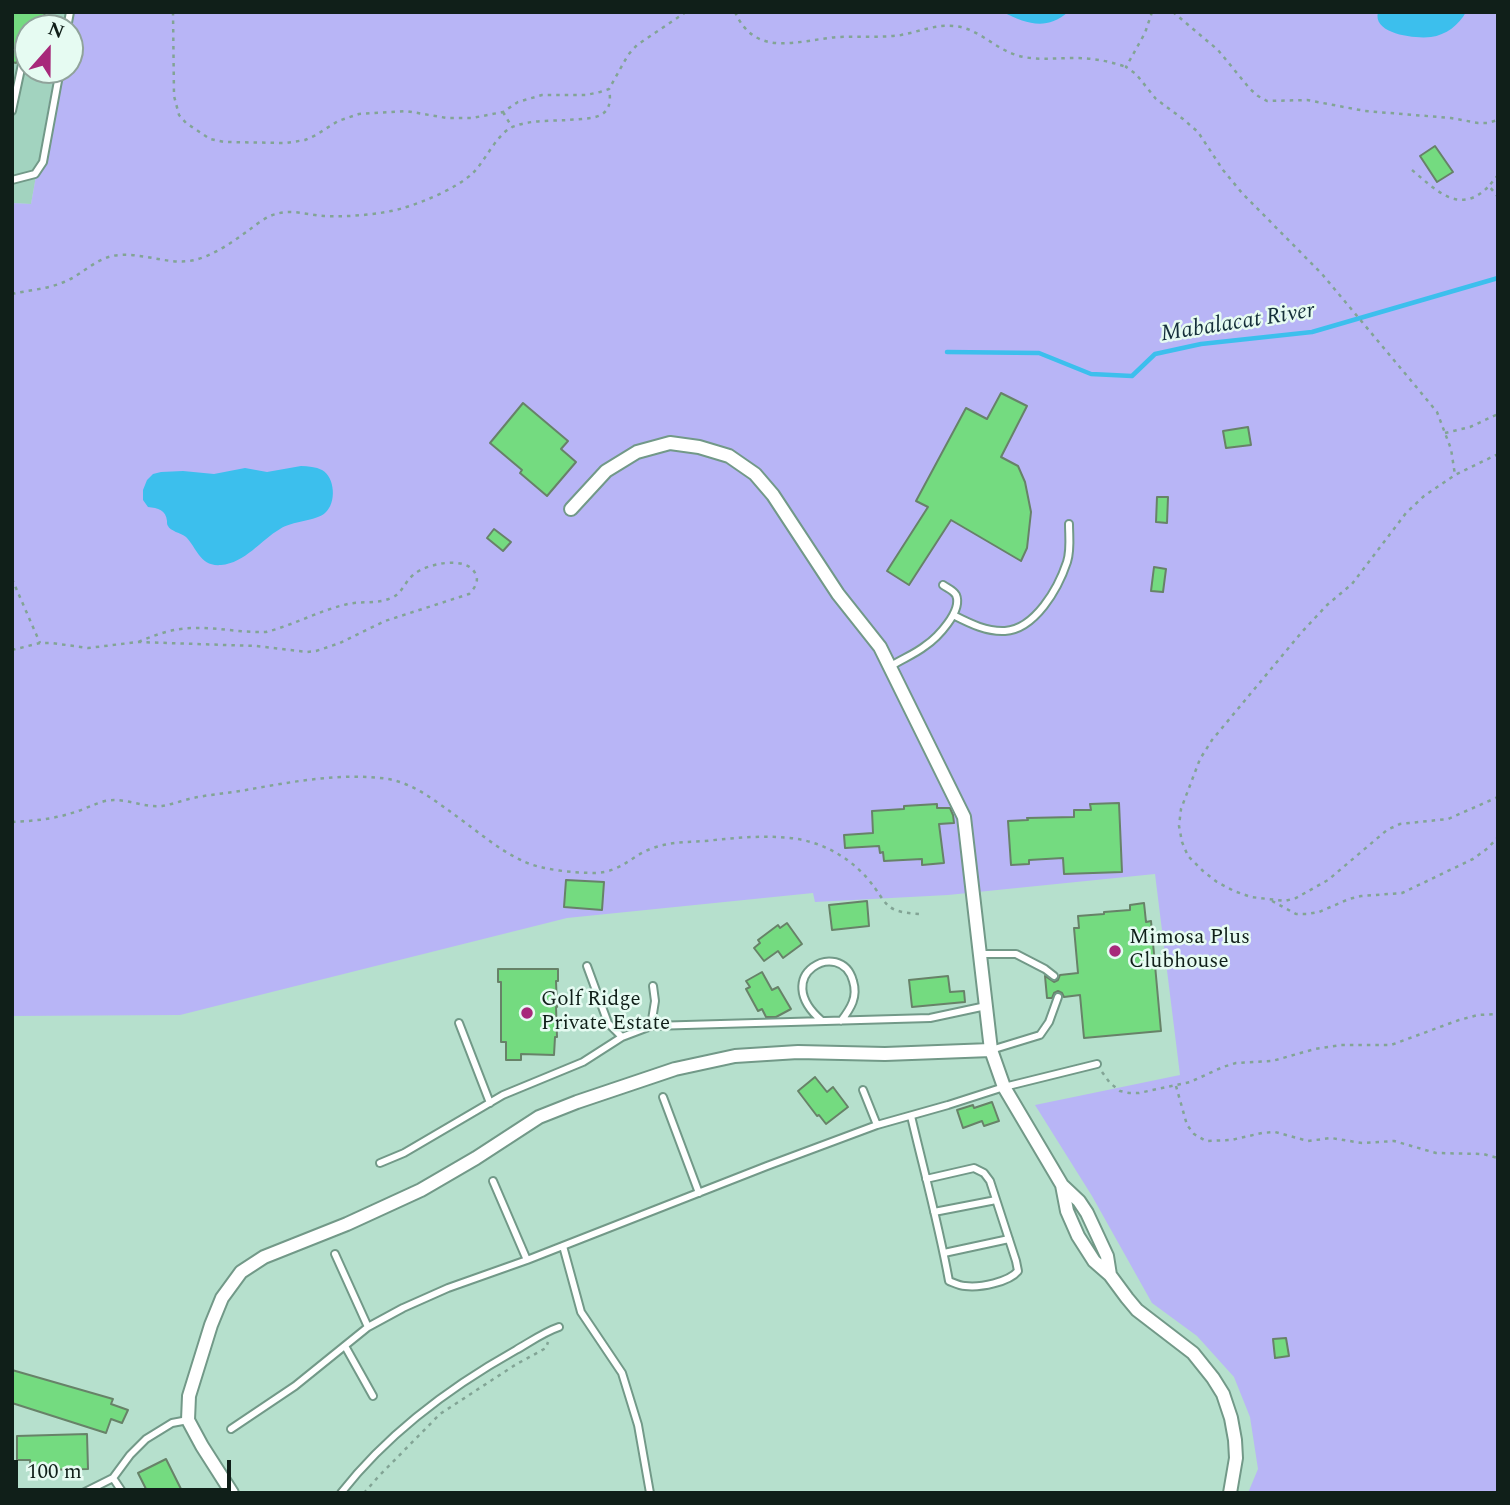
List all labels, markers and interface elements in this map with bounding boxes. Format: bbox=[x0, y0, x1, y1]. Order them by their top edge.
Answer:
north arrow bbox=[14, 14, 84, 84]
text: N bbox=[44, 14, 68, 47]
water label: Mabalacat River bbox=[1159, 298, 1317, 350]
place label: Mimosa Plus Clubhouse bbox=[1129, 926, 1250, 976]
marker: Mimosa Plus Clubhouse bbox=[1107, 943, 1123, 959]
place label: Golf Ridge Private Estate bbox=[541, 988, 670, 1038]
marker: Golf Ridge Private Estate bbox=[519, 1005, 535, 1021]
scale bar bbox=[18, 1446, 234, 1490]
text: 100 m bbox=[27, 1456, 82, 1488]

